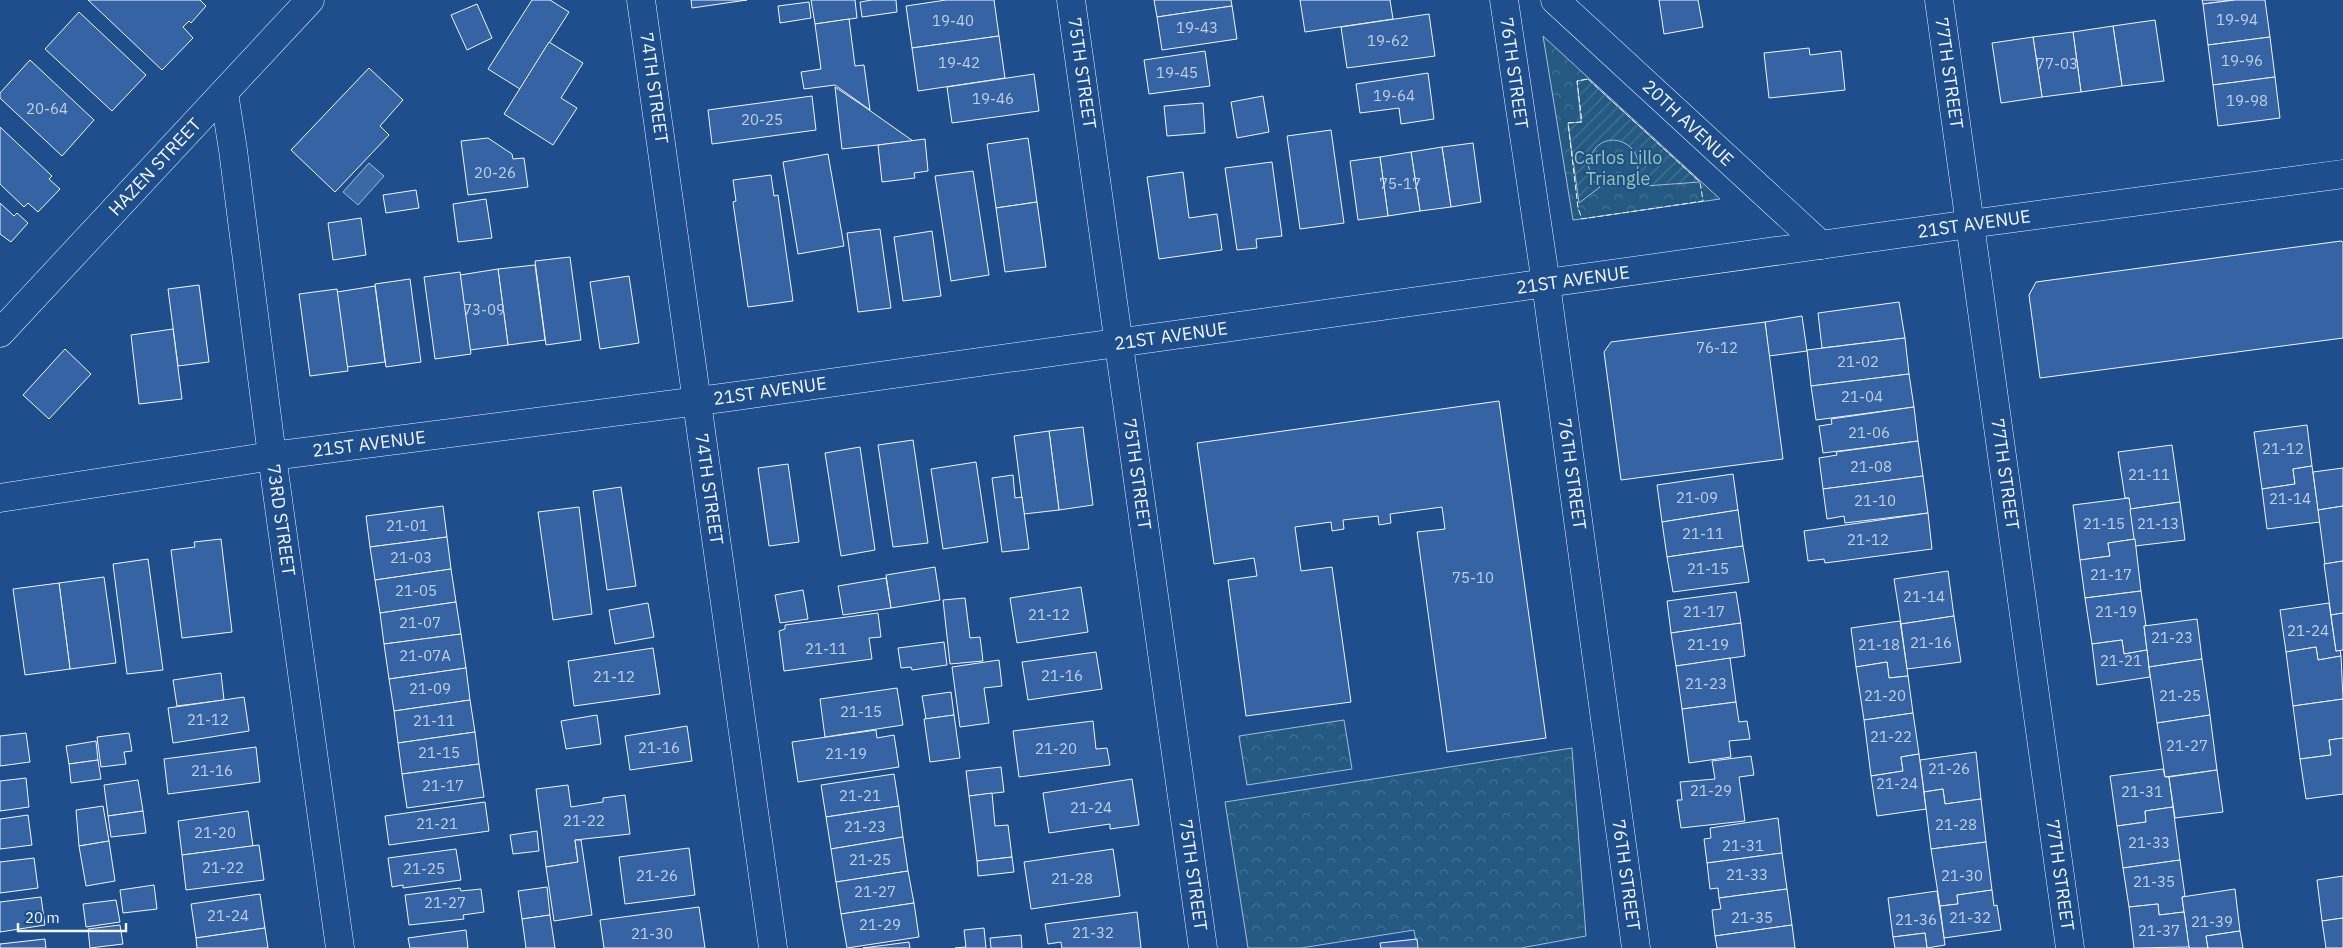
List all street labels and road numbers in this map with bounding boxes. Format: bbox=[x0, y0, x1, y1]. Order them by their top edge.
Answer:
street label: 75TH STREET bbox=[1063, 16, 1102, 130]
street label: 76TH STREET bbox=[1495, 16, 1534, 130]
street label: 77TH STREET bbox=[1930, 16, 1969, 130]
street label: 74TH STREET bbox=[635, 31, 674, 145]
street label: 20TH AVENUE bbox=[1638, 74, 1739, 171]
street label: HAZEN STREET bbox=[103, 113, 206, 220]
street label: 21ST AVENUE bbox=[1916, 204, 2032, 243]
street label: 21ST AVENUE bbox=[1515, 260, 1631, 299]
street label: 21ST AVENUE bbox=[1113, 316, 1229, 355]
street label: 21ST AVENUE bbox=[712, 371, 828, 410]
street label: 75TH STREET bbox=[1118, 417, 1157, 531]
street label: 76TH STREET bbox=[1553, 417, 1592, 531]
street label: 77TH STREET bbox=[1986, 417, 2025, 531]
street label: 21ST AVENUE bbox=[311, 425, 427, 462]
street label: 74TH STREET bbox=[690, 432, 729, 546]
street label: 73RD STREET bbox=[262, 462, 301, 577]
street label: 75TH STREET bbox=[1174, 818, 1213, 932]
street label: 76TH STREET bbox=[1607, 818, 1646, 932]
street label: 77TH STREET bbox=[2041, 818, 2080, 932]

